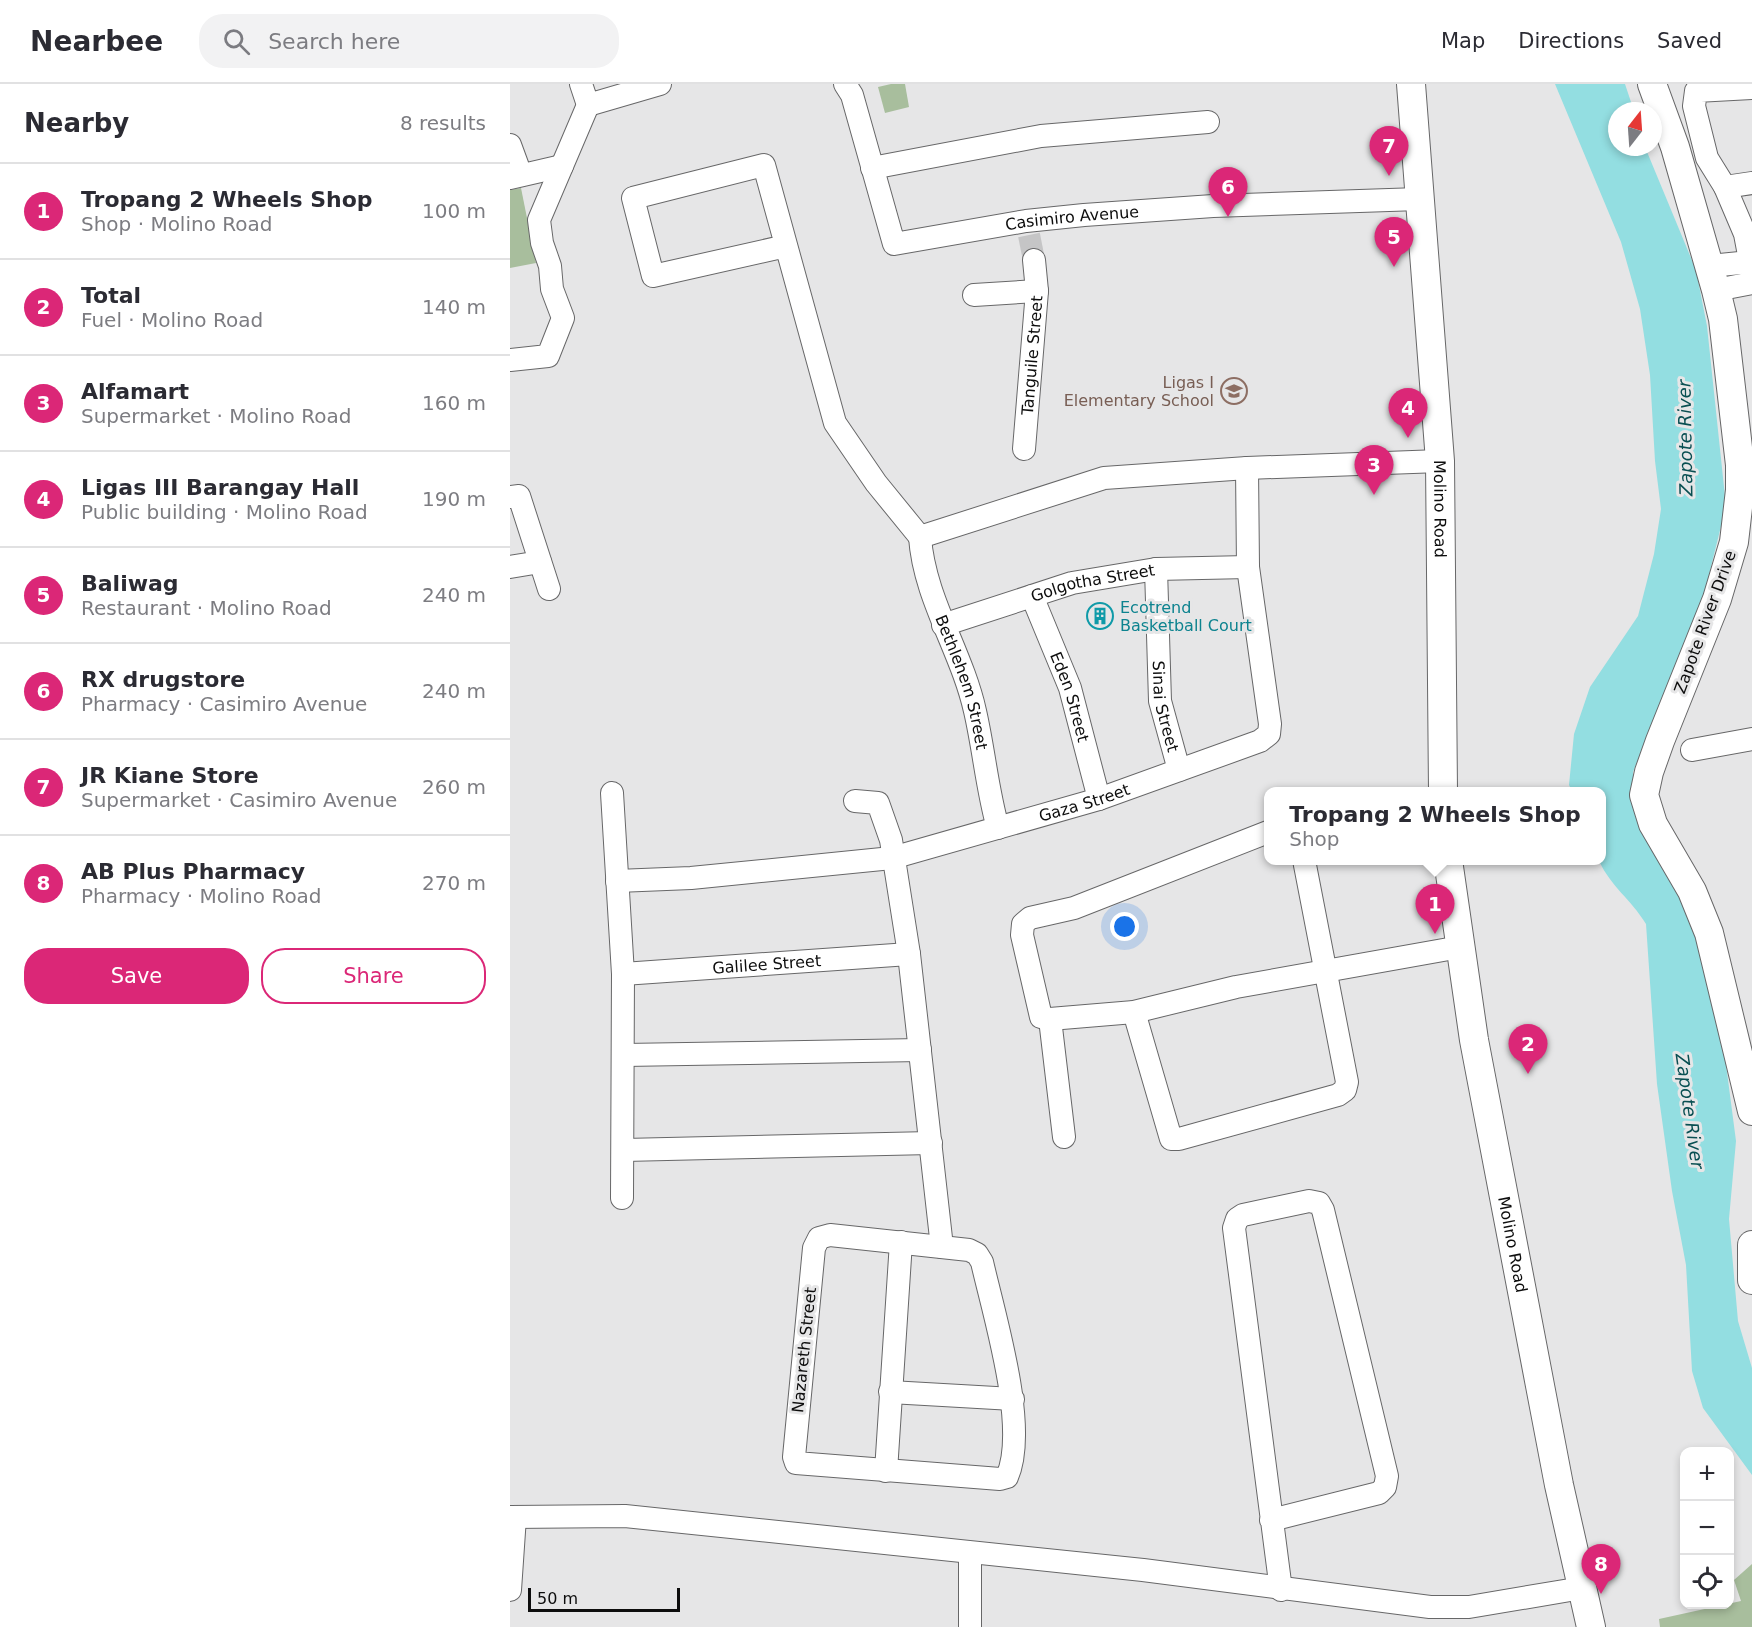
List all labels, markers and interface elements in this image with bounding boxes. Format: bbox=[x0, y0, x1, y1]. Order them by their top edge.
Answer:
search box bbox=[199, 14, 619, 68]
text: Nearbee bbox=[30, 25, 163, 58]
icon: search bbox=[220, 25, 253, 58]
text: Search here bbox=[268, 29, 400, 54]
text: Map bbox=[1441, 29, 1485, 53]
text: Directions bbox=[1518, 29, 1624, 53]
text: Saved bbox=[1657, 29, 1722, 53]
north arrow bbox=[1608, 102, 1662, 156]
text: Nearby bbox=[24, 108, 129, 138]
text: 8 results bbox=[400, 111, 486, 135]
pin: 7 bbox=[1370, 126, 1408, 176]
pin: 6 bbox=[1208, 168, 1248, 217]
text: Tropang 2 Wheels Shop bbox=[81, 187, 373, 212]
text: 1 bbox=[37, 199, 50, 223]
text: 100 m bbox=[422, 199, 486, 223]
street label: Casimiro Avenue bbox=[1004, 202, 1140, 234]
text: Shop · Molino Road bbox=[81, 212, 272, 236]
pin: 5 bbox=[1374, 218, 1414, 267]
text: Total bbox=[81, 283, 141, 308]
text: 2 bbox=[37, 295, 50, 319]
text: 140 m bbox=[422, 295, 486, 319]
street label: Tanguile Street bbox=[1017, 295, 1046, 417]
text: Fuel · Molino Road bbox=[81, 308, 263, 332]
place label: Ligas I Elementary School bbox=[1064, 373, 1214, 410]
school or university icon: Ligas I Elementary School bbox=[1219, 376, 1249, 406]
water label: Zapote River bbox=[1673, 378, 1697, 497]
text: Alfamart bbox=[81, 379, 189, 404]
pin: 4 bbox=[1388, 388, 1428, 438]
text: 3 bbox=[37, 391, 50, 415]
text: 160 m bbox=[422, 391, 486, 415]
text: Supermarket · Molino Road bbox=[81, 404, 351, 428]
pin: 3 bbox=[1354, 446, 1394, 495]
street label: Molino Road bbox=[1430, 460, 1450, 558]
text: Ligas III Barangay Hall bbox=[81, 475, 359, 500]
text: 4 bbox=[37, 487, 50, 511]
text: 190 m bbox=[422, 487, 486, 511]
text: Public building · Molino Road bbox=[81, 500, 368, 524]
street label: Zapote River Drive bbox=[1670, 548, 1740, 696]
street label: Golgotha Street bbox=[1028, 560, 1156, 605]
text: Baliwag bbox=[81, 571, 179, 596]
text: 5 bbox=[37, 583, 50, 607]
text: 240 m bbox=[422, 583, 486, 607]
text: Restaurant · Molino Road bbox=[81, 596, 332, 620]
place label: Ecotrend Basketball Court bbox=[1120, 598, 1252, 635]
building icon: Ecotrend Basketball Court bbox=[1085, 601, 1115, 631]
street label: Bethlehem Street bbox=[932, 612, 992, 751]
street label: Eden Street bbox=[1047, 649, 1093, 744]
street label: Sinai Street bbox=[1149, 660, 1183, 754]
text: RX drugstore bbox=[81, 667, 245, 692]
text: 6 bbox=[37, 679, 50, 703]
text: 240 m bbox=[422, 679, 486, 703]
text: Pharmacy · Casimiro Avenue bbox=[81, 692, 367, 716]
text: JR Kiane Store bbox=[81, 763, 259, 788]
text: 7 bbox=[37, 775, 50, 799]
text: 260 m bbox=[422, 775, 486, 799]
street label: Gaza Street bbox=[1036, 779, 1132, 825]
popup bbox=[1264, 787, 1606, 865]
text: Supermarket · Casimiro Avenue bbox=[81, 788, 397, 812]
text: Tropang 2 Wheels Shop bbox=[1289, 802, 1581, 827]
text: Shop bbox=[1289, 827, 1340, 851]
text: AB Plus Pharmacy bbox=[81, 859, 305, 884]
text: 8 bbox=[37, 871, 50, 895]
text: 270 m bbox=[422, 871, 486, 895]
text: Pharmacy · Molino Road bbox=[81, 884, 322, 908]
pin: 1 bbox=[1416, 884, 1454, 934]
your location bbox=[1110, 912, 1139, 941]
button: Save bbox=[24, 948, 249, 1004]
button: Share bbox=[261, 948, 486, 1004]
street label: Galilee Street bbox=[712, 951, 822, 977]
pin: 2 bbox=[1508, 1024, 1548, 1074]
water label: Zapote River bbox=[1671, 1051, 1709, 1172]
street label: Molino Road bbox=[1495, 1195, 1532, 1294]
street label: Nazareth Street bbox=[788, 1286, 820, 1414]
map controls bbox=[1680, 1447, 1734, 1609]
button: + bbox=[1680, 1447, 1734, 1501]
button: − bbox=[1680, 1501, 1734, 1555]
pin: 8 bbox=[1582, 1544, 1620, 1594]
button: locate bbox=[1680, 1555, 1734, 1609]
scale bar bbox=[528, 1585, 680, 1612]
text: 50 m bbox=[537, 1589, 578, 1608]

